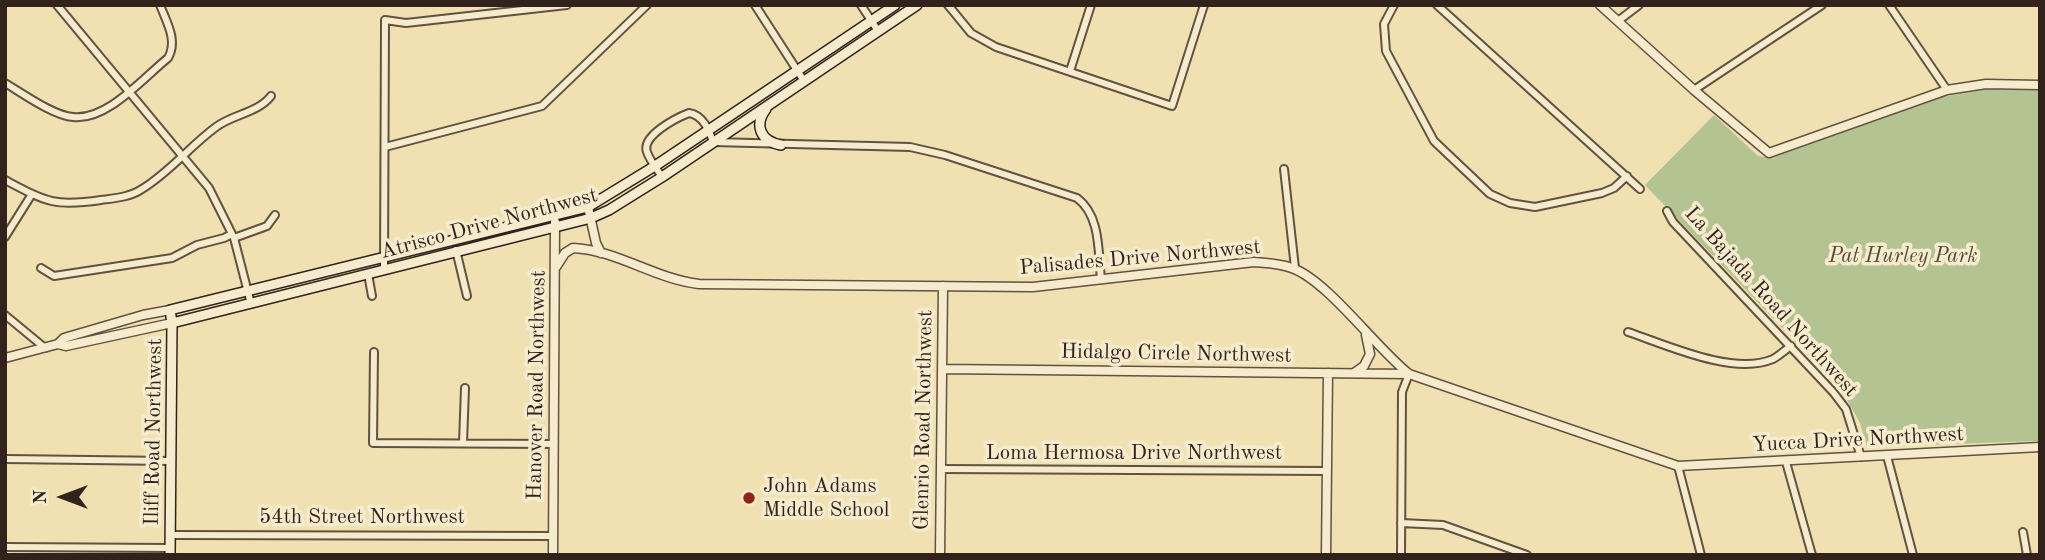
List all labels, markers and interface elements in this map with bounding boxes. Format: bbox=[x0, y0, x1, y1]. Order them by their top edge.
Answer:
street label: Atrisco Drive Northwest bbox=[378, 183, 600, 265]
street label: La Bajada Road Northwest bbox=[1679, 202, 1863, 402]
street label: Palisades Drive Northwest bbox=[1018, 235, 1262, 281]
park label: Pat Hurley Park bbox=[1828, 243, 1978, 269]
street label: Hanover Road Northwest bbox=[522, 270, 552, 500]
street label: Glenrio Road Northwest bbox=[909, 310, 939, 530]
street label: Iliff Road Northwest bbox=[140, 338, 168, 526]
street label: Hidalgo Circle Northwest bbox=[1060, 339, 1292, 369]
street label: Yucca Drive Northwest bbox=[1751, 422, 1965, 458]
street label: Loma Hermosa Drive Northwest bbox=[986, 440, 1282, 466]
north arrow bbox=[28, 462, 98, 532]
place label: John Adams Middle School bbox=[763, 473, 890, 523]
text: N bbox=[32, 490, 51, 504]
marker: John Adams Middle School bbox=[741, 490, 757, 506]
street label: 54th Street Northwest bbox=[259, 504, 465, 530]

